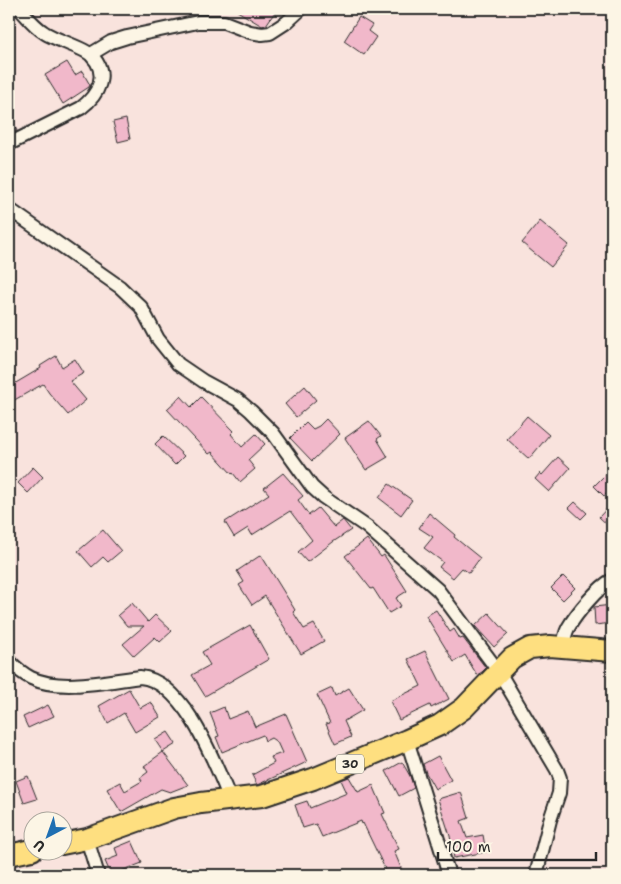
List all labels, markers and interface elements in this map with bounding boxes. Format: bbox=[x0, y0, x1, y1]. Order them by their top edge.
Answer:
road number: 30 bbox=[336, 754, 364, 774]
north arrow bbox=[22, 812, 72, 862]
scale bar bbox=[438, 829, 596, 861]
text: U bbox=[30, 836, 49, 856]
text: 100 m bbox=[446, 837, 491, 857]

